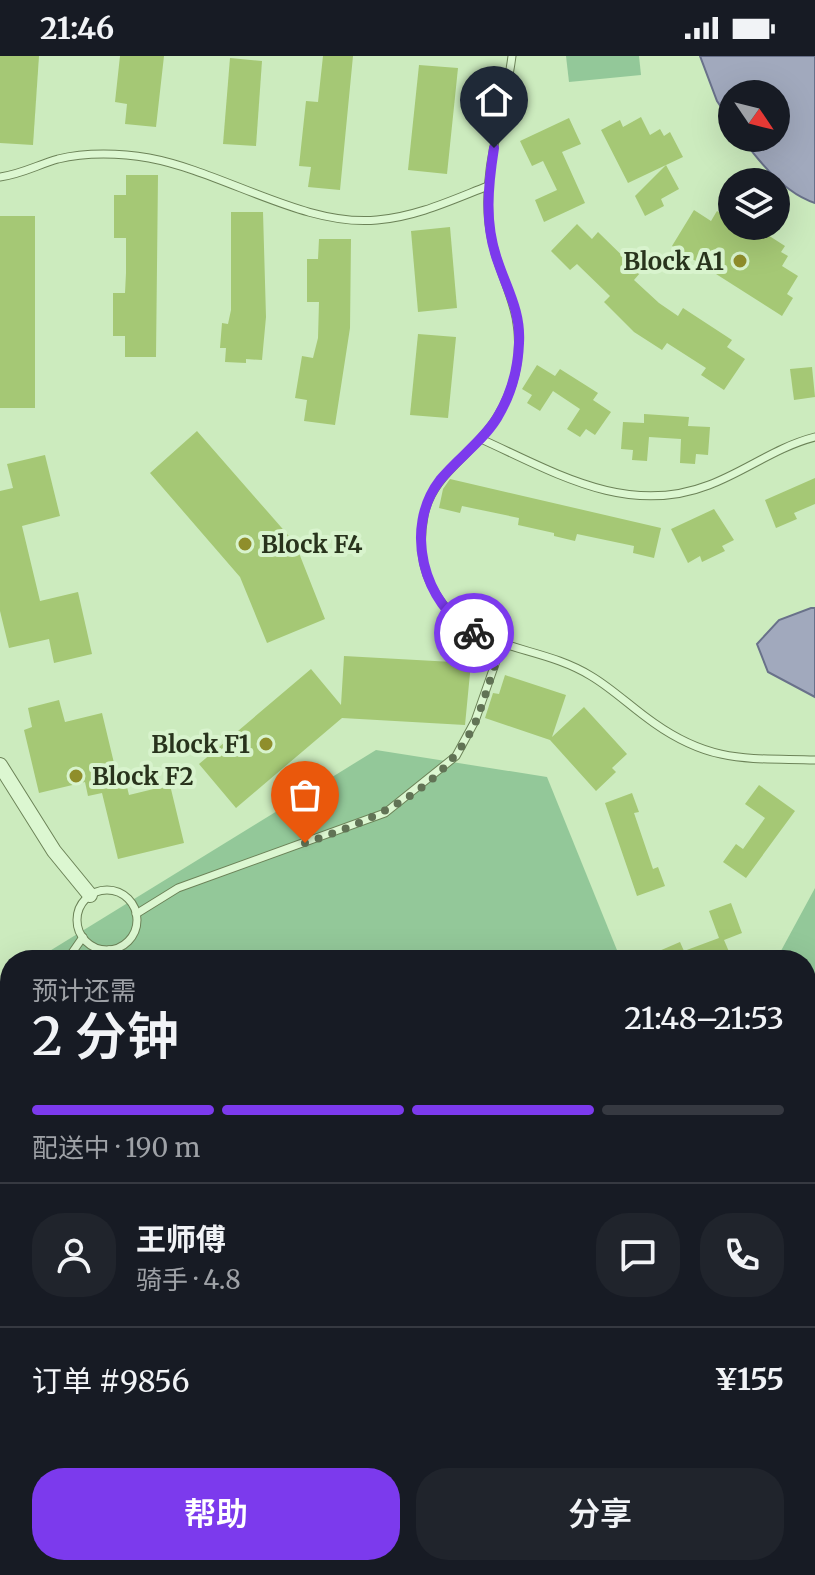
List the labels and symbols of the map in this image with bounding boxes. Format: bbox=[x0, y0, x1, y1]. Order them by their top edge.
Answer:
pin bbox=[460, 66, 528, 148]
north arrow bbox=[718, 80, 790, 152]
place label: Block A1 bbox=[623, 246, 724, 277]
marker: Block A1 bbox=[731, 252, 749, 270]
place label: Block F4 bbox=[261, 529, 362, 560]
marker: Block F4 bbox=[236, 535, 254, 553]
courier bbox=[434, 593, 514, 673]
place label: Block F1 bbox=[151, 729, 250, 760]
marker: Block F1 bbox=[257, 735, 275, 753]
place label: Block F2 bbox=[92, 761, 194, 792]
pin bbox=[271, 761, 339, 843]
marker: Block F2 bbox=[67, 767, 85, 785]

